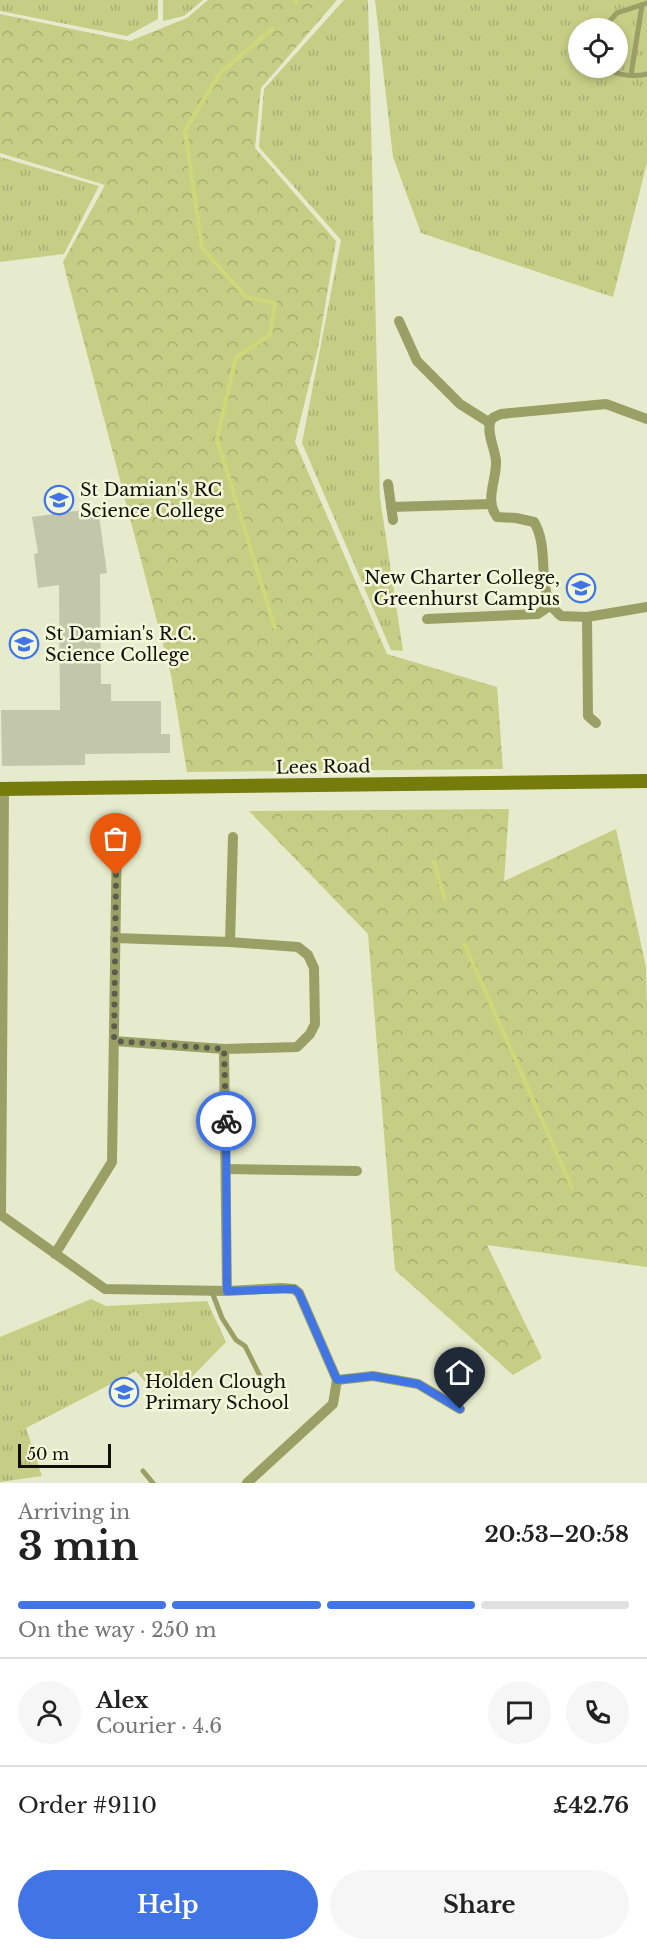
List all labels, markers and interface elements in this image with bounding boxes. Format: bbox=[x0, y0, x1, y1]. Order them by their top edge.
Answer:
map controls bbox=[568, 18, 628, 78]
button: locate bbox=[568, 18, 628, 78]
place label: St Damian's RC Science College bbox=[80, 479, 224, 522]
school or university icon: St Damian's RC Science College bbox=[43, 484, 75, 516]
place label: New Charter College, Greenhurst Campus bbox=[364, 567, 560, 610]
school or university icon: New Charter College, Greenhurst Campus bbox=[565, 572, 597, 604]
place label: St Damian's R.C. Science College bbox=[45, 623, 196, 666]
school or university icon: St Damian's R.C. Science College bbox=[8, 628, 40, 660]
street label: Lees Road bbox=[275, 755, 371, 779]
pin bbox=[90, 813, 141, 875]
icon: bag bbox=[99, 822, 132, 855]
courier bbox=[196, 1091, 256, 1151]
icon: bike bbox=[210, 1105, 243, 1138]
pin bbox=[434, 1347, 485, 1409]
icon: home bbox=[443, 1356, 476, 1389]
place label: Holden Clough Primary School bbox=[145, 1371, 289, 1414]
school or university icon: Holden Clough Primary School bbox=[108, 1376, 140, 1408]
scale bar bbox=[18, 1441, 111, 1468]
text: 50 m bbox=[27, 1444, 69, 1464]
text: Arriving in bbox=[18, 1500, 130, 1524]
text: 20:53–20:58 bbox=[484, 1521, 629, 1548]
text: 3 min bbox=[18, 1522, 139, 1571]
text: On the way · 250 m bbox=[18, 1618, 216, 1642]
button: person bbox=[18, 1681, 81, 1744]
button: chat bbox=[488, 1681, 551, 1744]
button: phone bbox=[566, 1681, 629, 1744]
text: Alex bbox=[96, 1687, 149, 1714]
text: Courier · 4.6 bbox=[96, 1714, 222, 1738]
text: Order #9110 bbox=[18, 1792, 157, 1819]
text: £42.76 bbox=[553, 1792, 629, 1819]
button: Help bbox=[18, 1870, 318, 1939]
button: Share bbox=[330, 1870, 629, 1939]

